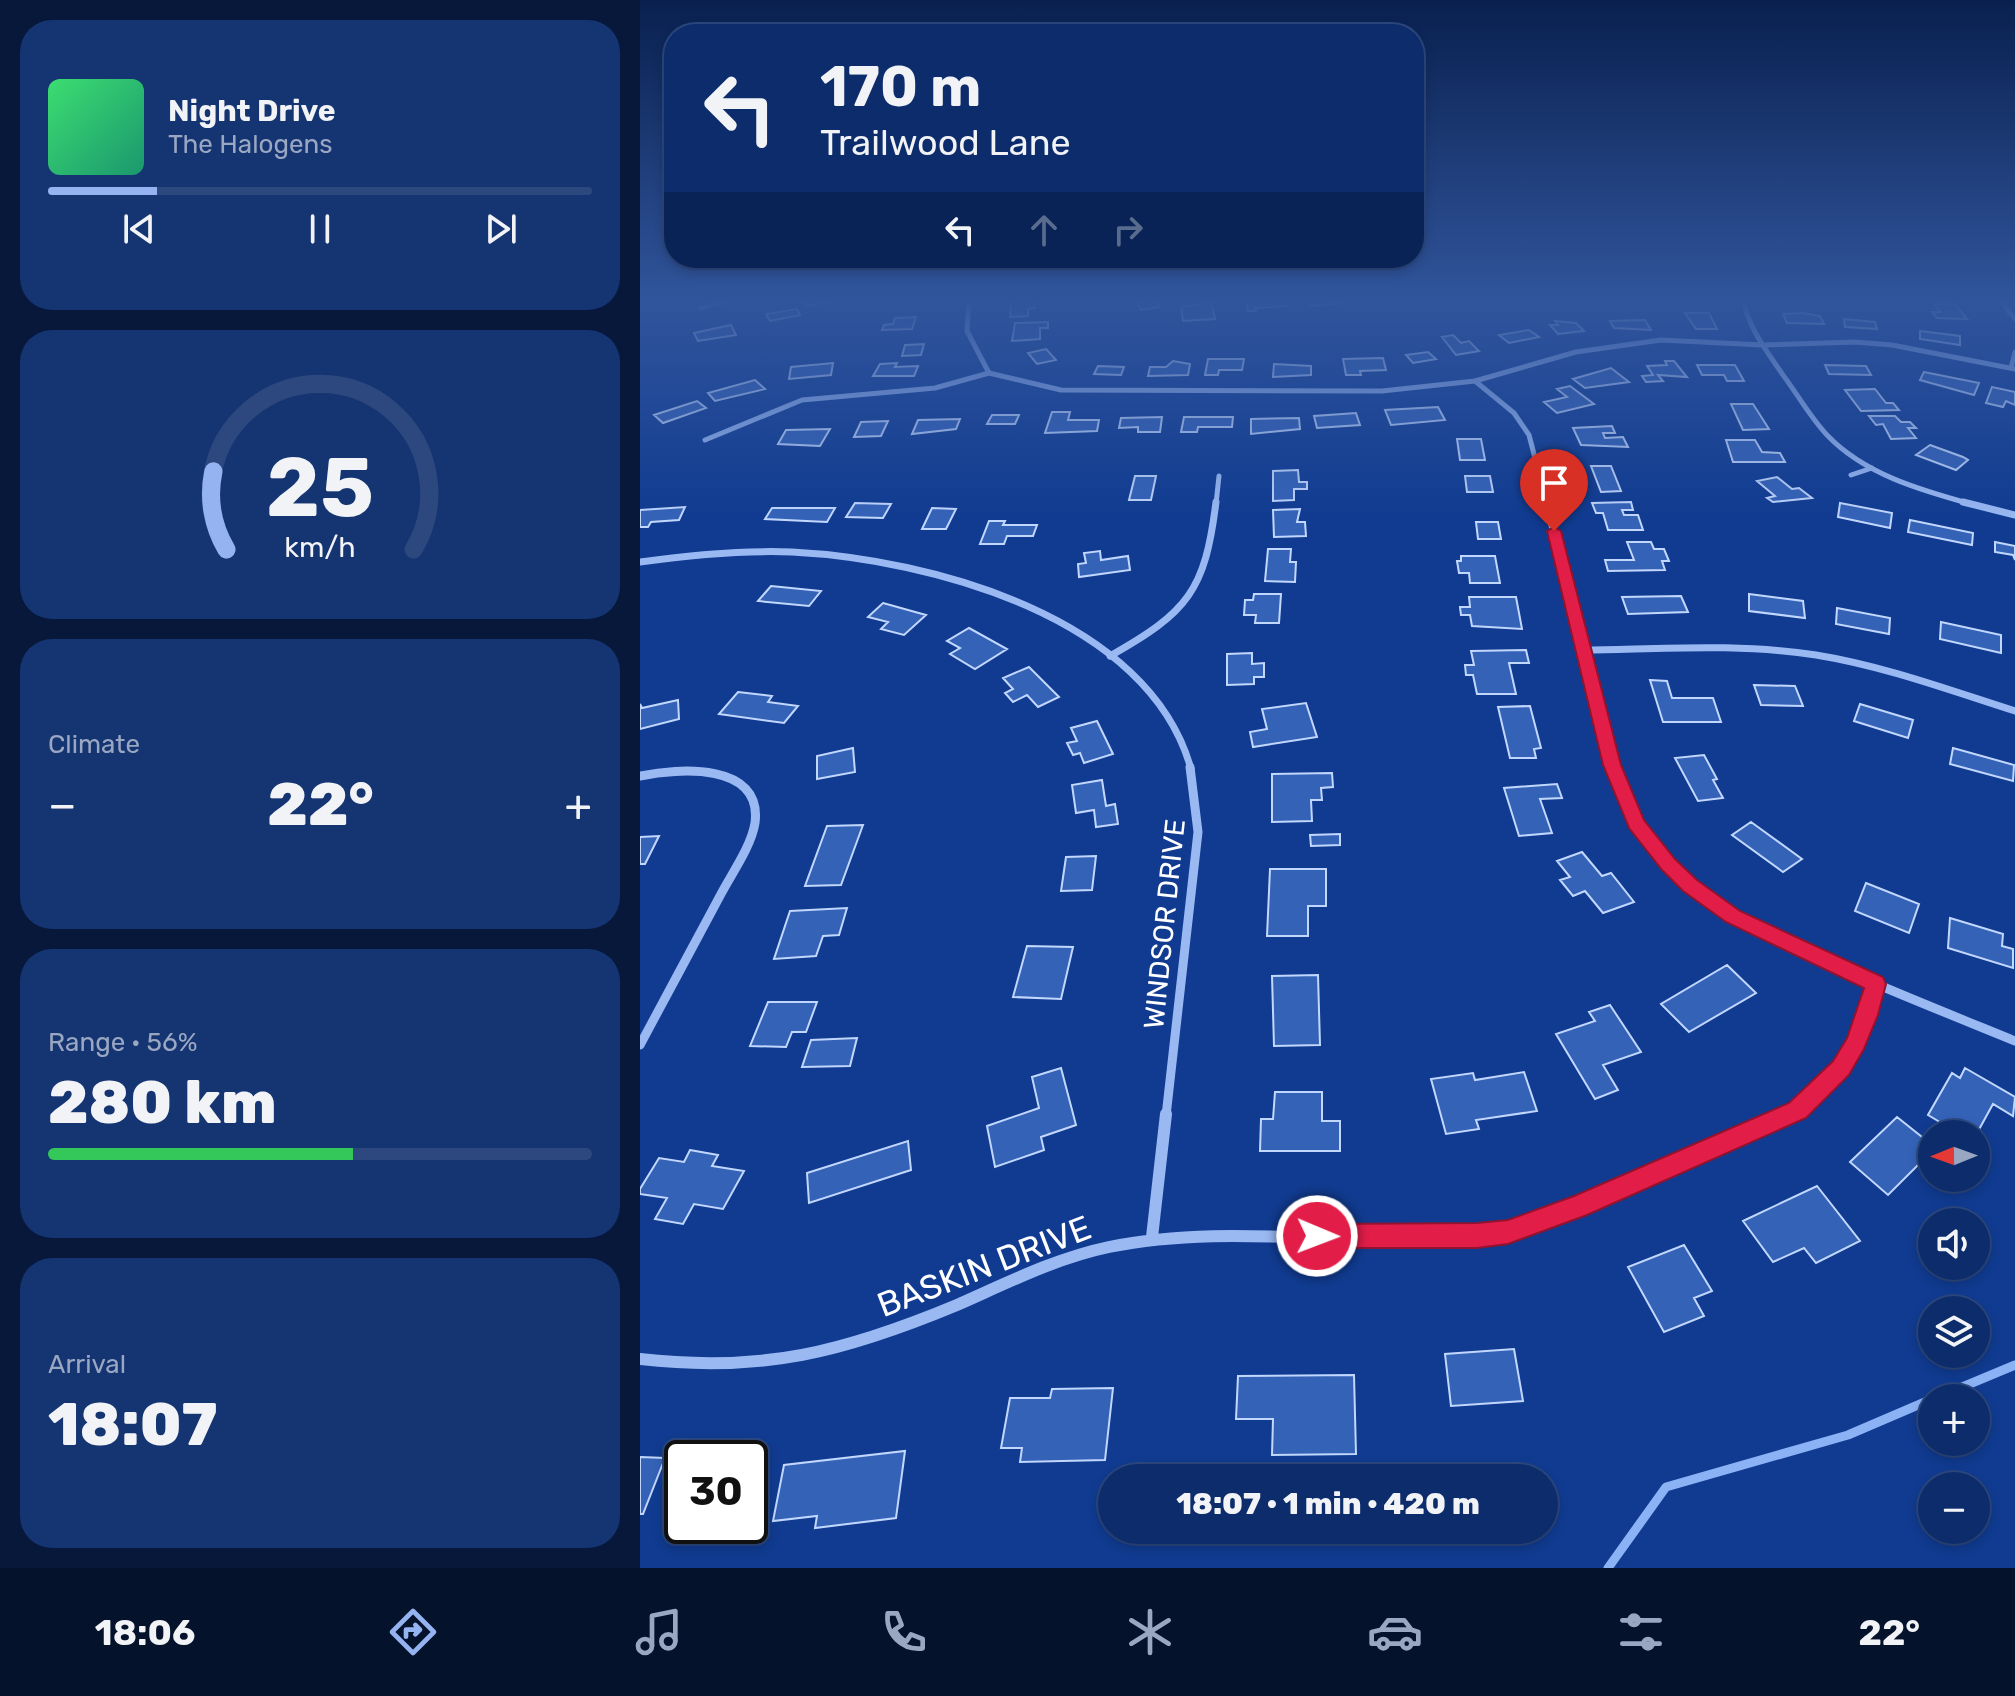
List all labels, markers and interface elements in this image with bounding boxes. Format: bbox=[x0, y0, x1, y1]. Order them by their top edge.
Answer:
text: 170 m bbox=[820, 54, 981, 120]
icon: left bbox=[688, 56, 792, 160]
text: Night Drive bbox=[168, 93, 336, 129]
text: Trailwood Lane bbox=[820, 121, 1071, 164]
text: The Halogens bbox=[168, 129, 333, 160]
icon: previous bbox=[117, 207, 161, 251]
icon: pause bbox=[298, 207, 342, 251]
icon: next bbox=[479, 207, 523, 251]
icon: left bbox=[938, 208, 982, 252]
icon: ahead bbox=[1022, 208, 1066, 252]
icon: right bbox=[1106, 208, 1150, 252]
text: 25 bbox=[266, 438, 374, 537]
pin bbox=[1520, 449, 1588, 531]
icon: arrive bbox=[1532, 461, 1576, 505]
text: km/h bbox=[284, 531, 356, 565]
text: Climate bbox=[48, 729, 140, 760]
text: 22° bbox=[267, 769, 374, 840]
text: − bbox=[48, 779, 77, 831]
text: + bbox=[565, 779, 592, 831]
street label: WINDSOR DRIVE bbox=[1137, 817, 1192, 1031]
text: Range · 56% bbox=[48, 1027, 197, 1058]
text: 280 km bbox=[48, 1067, 277, 1138]
north arrow bbox=[1918, 1120, 1990, 1192]
map controls bbox=[1918, 1120, 1990, 1544]
position arrow bbox=[1275, 1194, 1359, 1278]
street label: BASKIN DRIVE bbox=[872, 1207, 1097, 1326]
button: sound bbox=[1918, 1208, 1990, 1280]
button: layers bbox=[1918, 1296, 1990, 1368]
text: Arrival bbox=[48, 1349, 126, 1380]
button: + bbox=[1918, 1384, 1990, 1456]
text: 18:07 bbox=[48, 1389, 218, 1460]
speed limit sign: 30 bbox=[664, 1440, 768, 1544]
button: − bbox=[1918, 1472, 1990, 1544]
text: 18:07 · 1 min · 420 m bbox=[1176, 1486, 1480, 1522]
icon: directions bbox=[385, 1604, 441, 1660]
icon: music bbox=[631, 1604, 687, 1660]
icon: phone bbox=[876, 1604, 932, 1660]
icon: climate bbox=[1122, 1604, 1178, 1660]
icon: car bbox=[1367, 1604, 1423, 1660]
icon: filters bbox=[1613, 1604, 1669, 1660]
text: 18:06 bbox=[95, 1611, 195, 1654]
text: 22° bbox=[1859, 1611, 1920, 1654]

